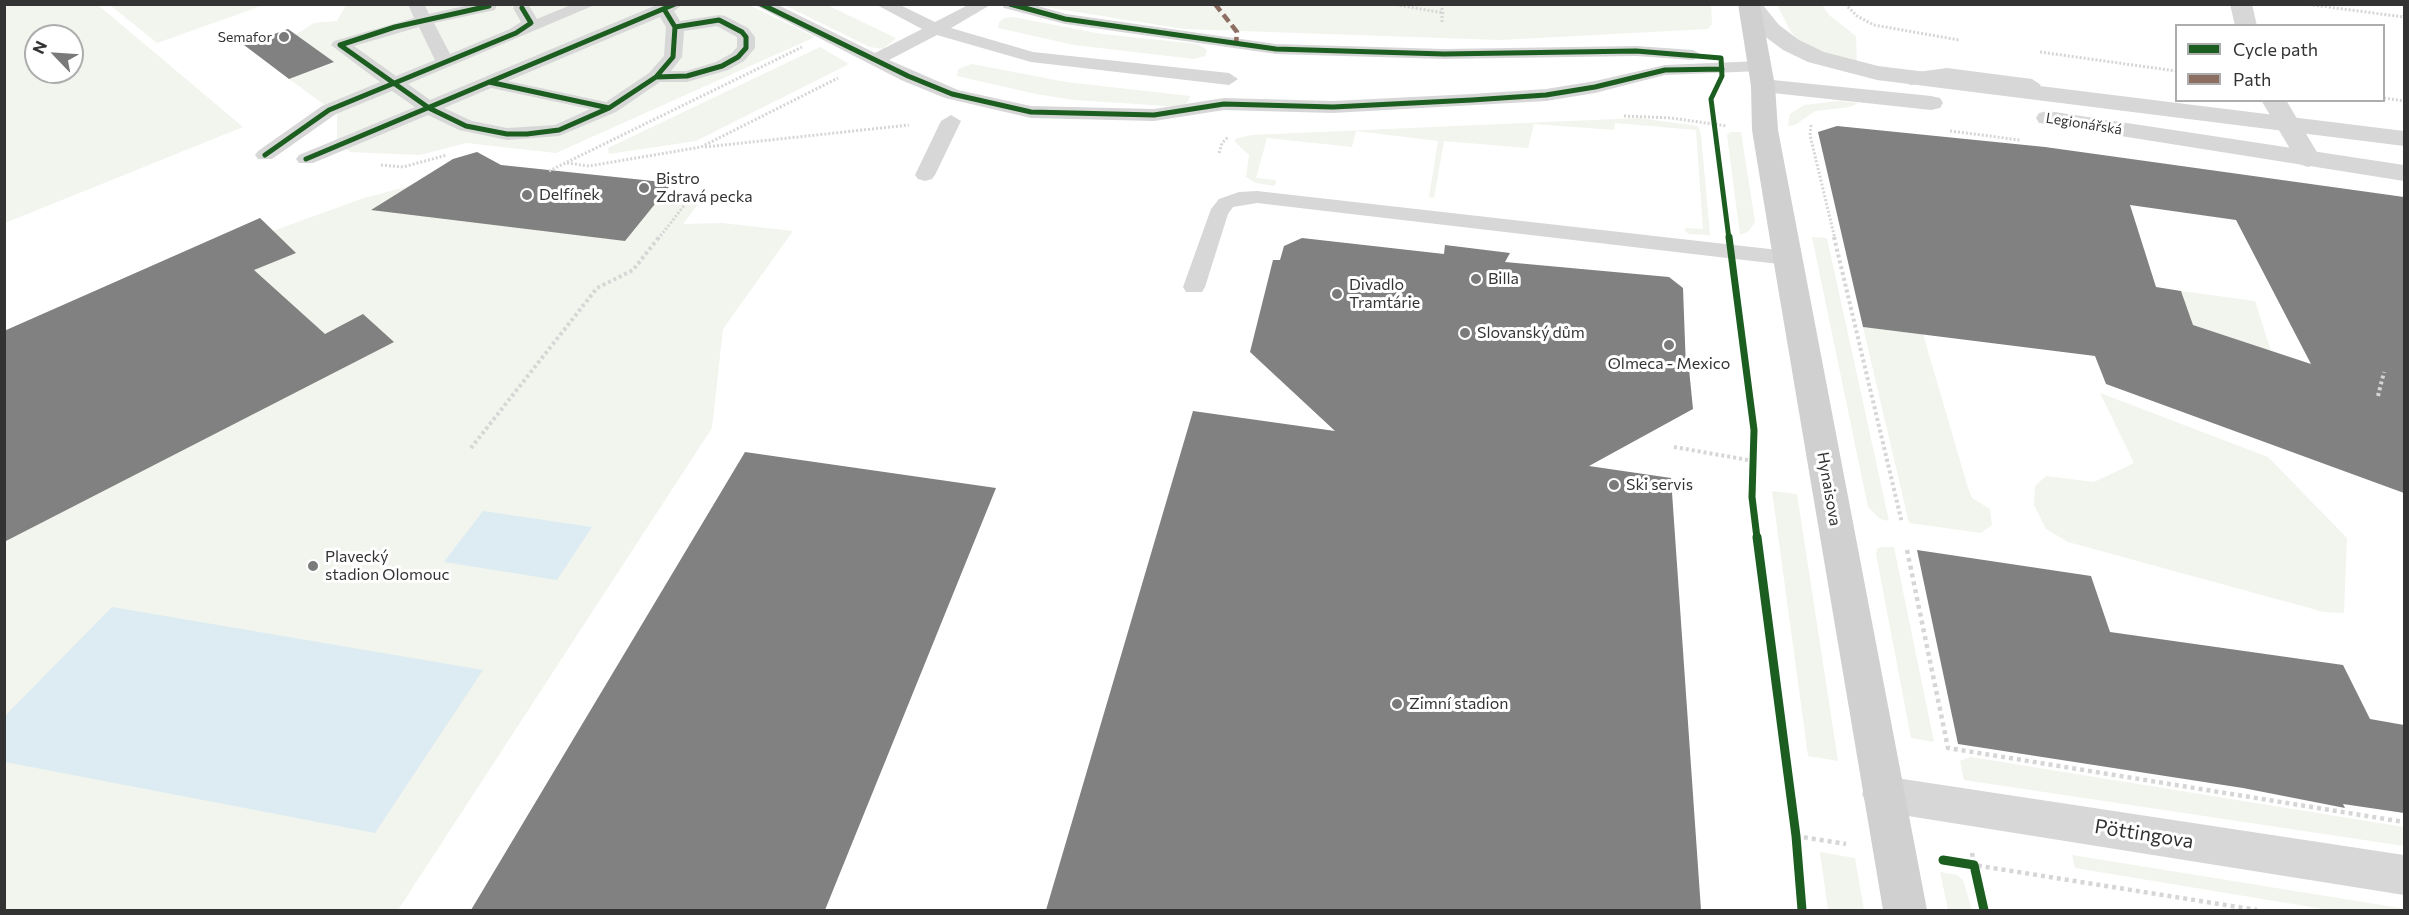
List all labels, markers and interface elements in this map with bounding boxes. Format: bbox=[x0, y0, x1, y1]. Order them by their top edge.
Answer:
north arrow bbox=[24, 24, 84, 84]
legend bbox=[2175, 24, 2385, 102]
place label: Semafor bbox=[218, 29, 272, 45]
marker: Semafor bbox=[277, 30, 291, 44]
text: N bbox=[28, 38, 50, 56]
text: Cycle path bbox=[2233, 38, 2318, 60]
text: Path bbox=[2233, 68, 2271, 90]
street label: Legionářská bbox=[2045, 110, 2123, 138]
place label: Bistro Zdravá pecka bbox=[656, 169, 753, 207]
marker: Bistro Zdravá pecka bbox=[637, 181, 651, 195]
place label: Delfínek bbox=[539, 185, 600, 205]
marker: Delfínek bbox=[520, 188, 534, 202]
place label: Billa bbox=[1488, 269, 1519, 289]
marker: Billa bbox=[1469, 272, 1483, 286]
place label: Divadlo Tramtárie bbox=[1349, 275, 1420, 313]
marker: Divadlo Tramtárie bbox=[1330, 287, 1344, 301]
place label: Slovanský dům bbox=[1477, 323, 1585, 343]
marker: Slovanský dům bbox=[1458, 326, 1472, 340]
marker: Olmeca - Mexico bbox=[1662, 338, 1676, 352]
place label: Olmeca - Mexico bbox=[1608, 354, 1730, 374]
street label: Hynaisova bbox=[1813, 450, 1845, 528]
place label: Ski servis bbox=[1626, 475, 1693, 495]
marker: Ski servis bbox=[1607, 478, 1621, 492]
place label: Plavecký stadion Olomouc bbox=[325, 547, 449, 585]
marker: Plavecký stadion Olomouc bbox=[306, 559, 320, 573]
place label: Zimní stadion bbox=[1409, 694, 1508, 714]
marker: Zimní stadion bbox=[1390, 697, 1404, 711]
street label: Pöttingova bbox=[2093, 814, 2195, 854]

